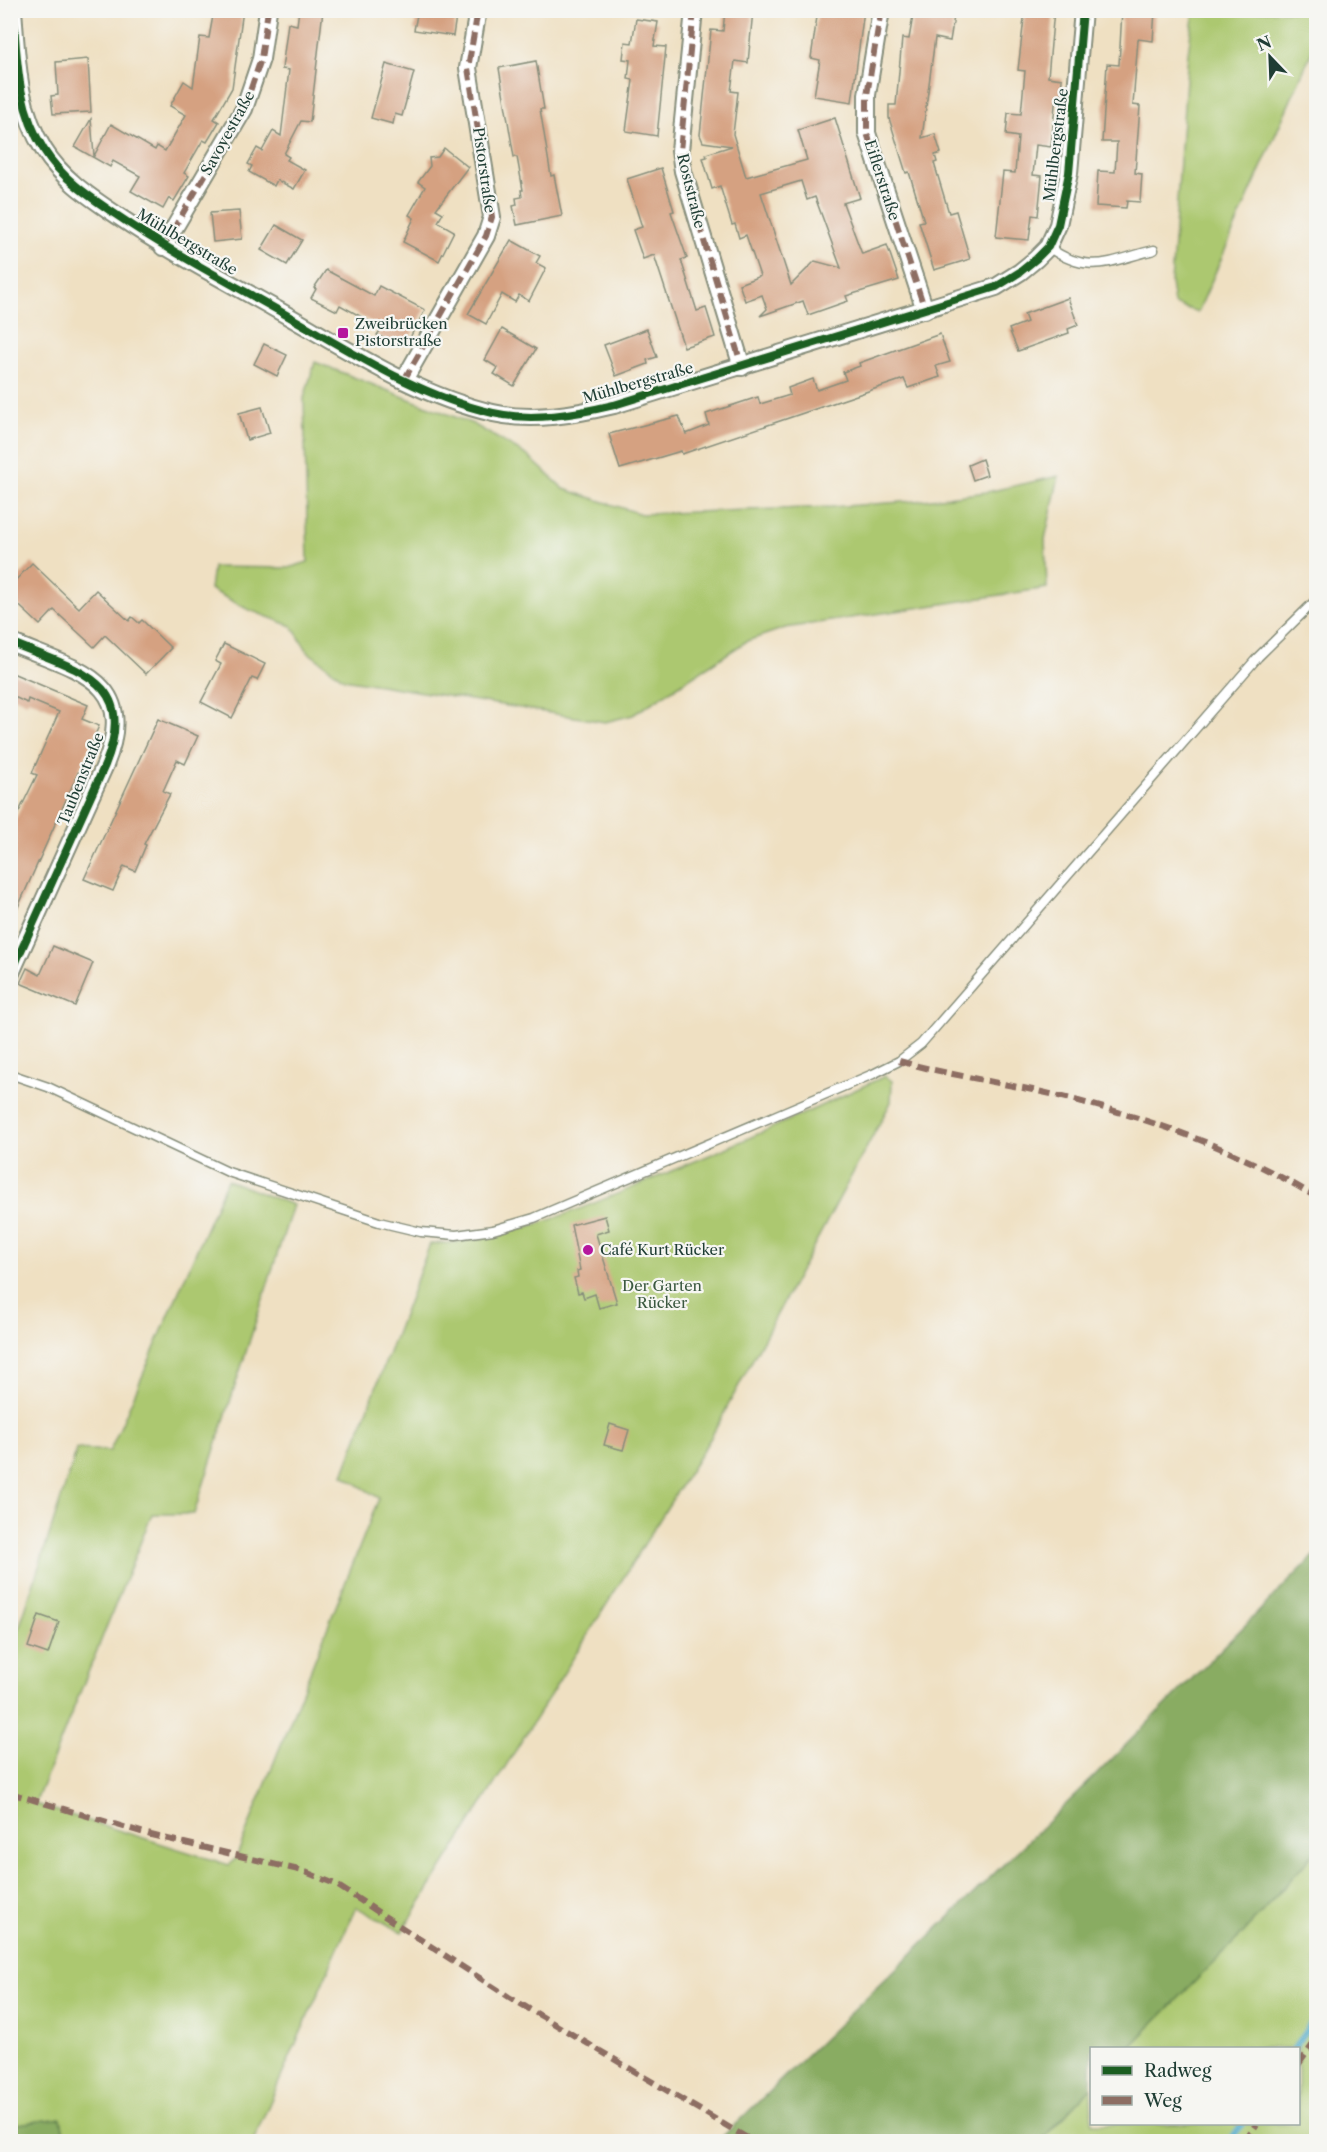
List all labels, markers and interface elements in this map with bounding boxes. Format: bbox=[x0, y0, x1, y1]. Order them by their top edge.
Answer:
north arrow bbox=[1240, 27, 1300, 87]
text: N bbox=[1254, 31, 1275, 55]
street label: Savoyestraße bbox=[196, 87, 259, 178]
street label: Mühlbergstraße bbox=[1039, 87, 1072, 203]
street label: Pistorstraße bbox=[469, 126, 500, 214]
street label: Eiflerstraße bbox=[860, 137, 904, 223]
street label: Roststraße bbox=[673, 151, 710, 230]
street label: Mühlbergstraße bbox=[133, 204, 241, 279]
place label: Zweibrücken Pistorstraße bbox=[355, 314, 448, 350]
marker: Zweibrücken Pistorstraße bbox=[336, 326, 350, 340]
street label: Mühlbergstraße bbox=[580, 358, 695, 407]
street label: Taubenstraße bbox=[53, 730, 108, 828]
place label: Café Kurt Rücker bbox=[600, 1240, 725, 1259]
marker: Café Kurt Rücker bbox=[581, 1243, 595, 1257]
park label: Der Garten Rücker bbox=[622, 1276, 703, 1312]
legend bbox=[1090, 2047, 1300, 2125]
text: Radweg bbox=[1144, 2060, 1212, 2082]
text: Weg bbox=[1143, 2090, 1182, 2112]

